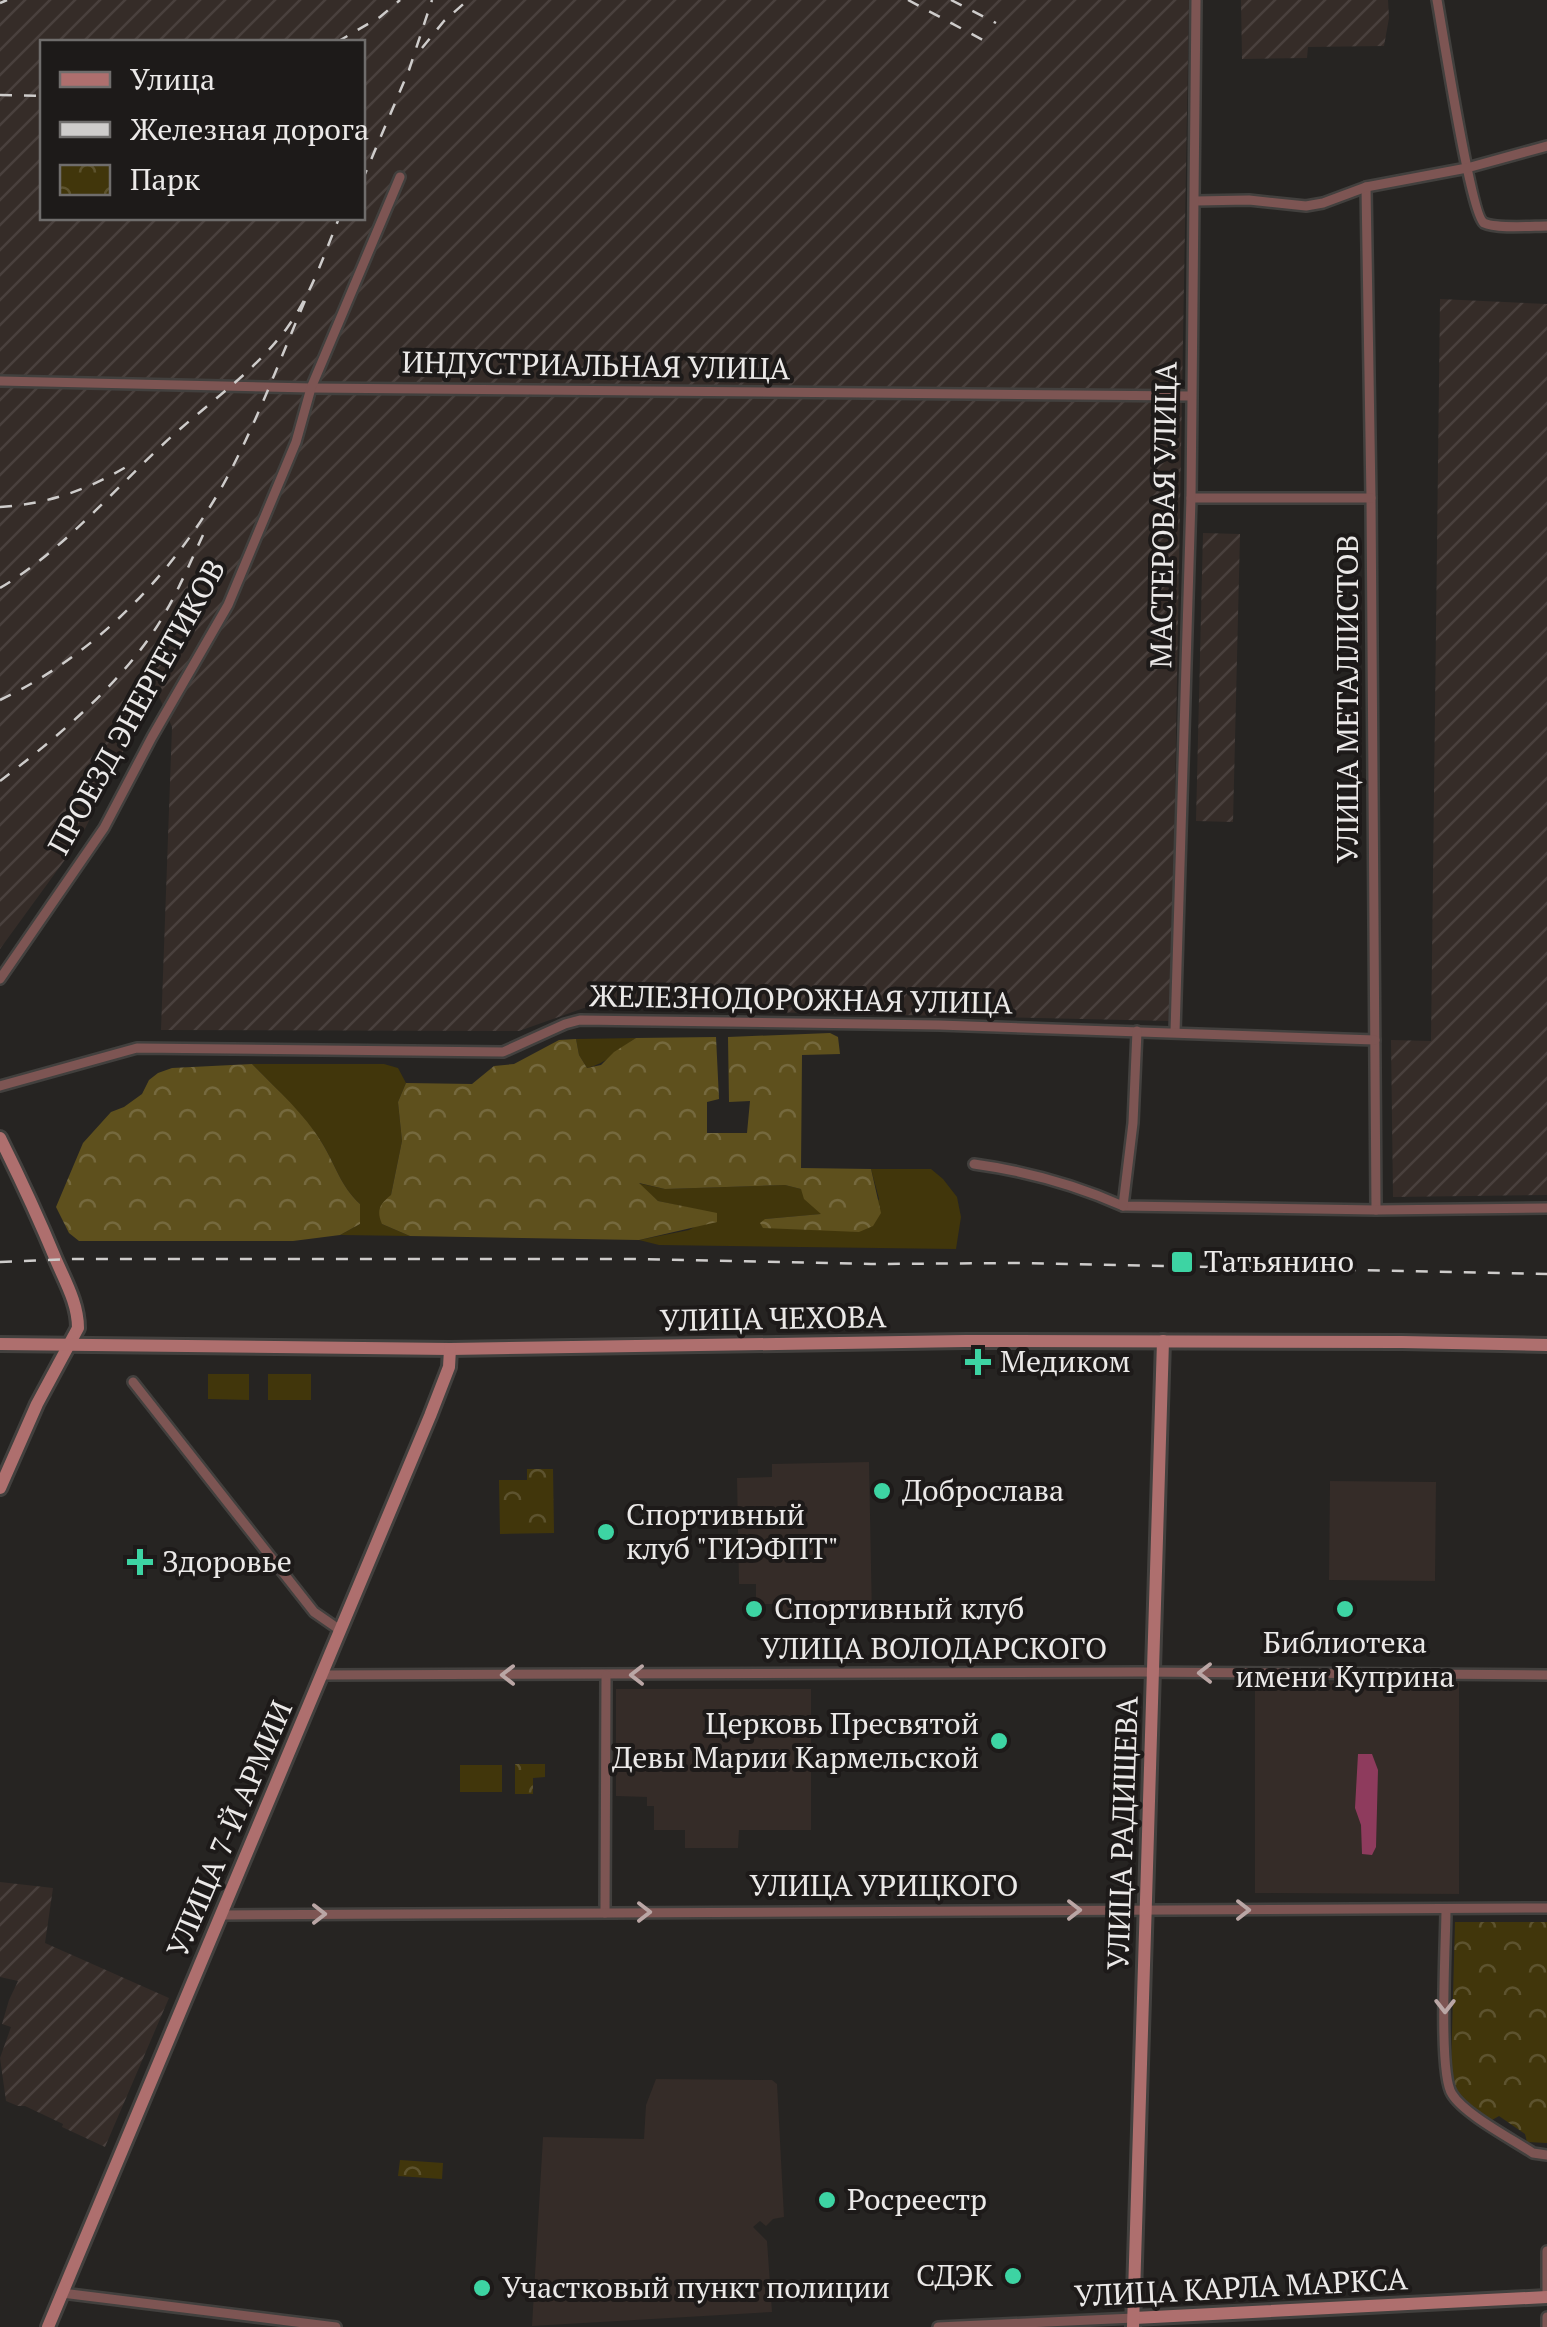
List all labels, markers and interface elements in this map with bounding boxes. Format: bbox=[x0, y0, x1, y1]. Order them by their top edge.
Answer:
legend bbox=[40, 40, 365, 220]
text: Улица bbox=[130, 59, 215, 99]
text: Железная дорога bbox=[130, 109, 369, 149]
text: Парк bbox=[130, 159, 201, 199]
street label: ИНДУСТРИАЛЬНАЯ УЛИЦА bbox=[401, 342, 791, 388]
street label: МАСТЕРОВАЯ УЛИЦА bbox=[1140, 361, 1186, 669]
street label: УЛИЦА МЕТАЛЛИСТОВ bbox=[1327, 535, 1367, 863]
street label: ПРОЕЗД ЭНЕРГЕТИКОВ bbox=[38, 552, 234, 861]
street label: ЖЕЛЕЗНОДОРОЖНАЯ УЛИЦА bbox=[589, 975, 1014, 1023]
place label: Татьянино bbox=[1204, 1241, 1354, 1281]
marker: Татьянино bbox=[1169, 1249, 1195, 1275]
street label: УЛИЦА ЧЕХОВА bbox=[659, 1296, 887, 1340]
place label: Медиком bbox=[1000, 1341, 1131, 1381]
marker: Медиком bbox=[965, 1349, 991, 1375]
place label: Доброслава bbox=[902, 1470, 1064, 1510]
marker: Доброслава bbox=[871, 1480, 893, 1502]
place label: Спортивный клуб "ГИЭФПТ" bbox=[626, 1494, 839, 1568]
marker: Спортивный клуб "ГИЭФПТ" bbox=[595, 1521, 617, 1543]
place label: Здоровье bbox=[162, 1541, 292, 1581]
marker: Здоровье bbox=[127, 1549, 153, 1575]
place label: Спортивный клуб bbox=[774, 1588, 1024, 1628]
marker: Спортивный клуб bbox=[743, 1598, 765, 1620]
marker: Библиотека имени Куприна bbox=[1334, 1598, 1356, 1620]
place label: Библиотека имени Куприна bbox=[1235, 1622, 1455, 1696]
street label: УЛИЦА ВОЛОДАРСКОГО bbox=[761, 1628, 1107, 1668]
one-way arrow bbox=[1196, 1662, 1212, 1684]
one-way arrow bbox=[500, 1664, 516, 1686]
one-way arrow bbox=[628, 1664, 644, 1686]
street label: УЛИЦА 7-Й АРМИИ bbox=[157, 1694, 301, 1963]
street label: УЛИЦА РАДИЩЕВА bbox=[1097, 1695, 1147, 1970]
place label: Церковь Пресвятой Девы Марии Кармельской bbox=[612, 1703, 979, 1777]
marker: Церковь Пресвятой Девы Марии Кармельской bbox=[988, 1730, 1010, 1752]
street label: УЛИЦА УРИЦКОГО bbox=[750, 1865, 1018, 1905]
one-way arrow bbox=[1066, 1899, 1082, 1921]
one-way arrow bbox=[1236, 1899, 1252, 1920]
one-way arrow bbox=[636, 1902, 652, 1923]
one-way arrow bbox=[312, 1903, 327, 1925]
one-way arrow bbox=[1434, 2000, 1456, 2015]
place label: Росреестр bbox=[847, 2179, 987, 2219]
marker: Росреестр bbox=[816, 2189, 838, 2211]
place label: СДЭК bbox=[916, 2255, 994, 2295]
street label: УЛИЦА КАРЛА МАРКСА bbox=[1073, 2258, 1409, 2316]
marker: СДЭК bbox=[1002, 2265, 1024, 2287]
place label: Участковый пункт полиции bbox=[502, 2267, 890, 2307]
marker: Участковый пункт полиции bbox=[471, 2277, 493, 2299]

